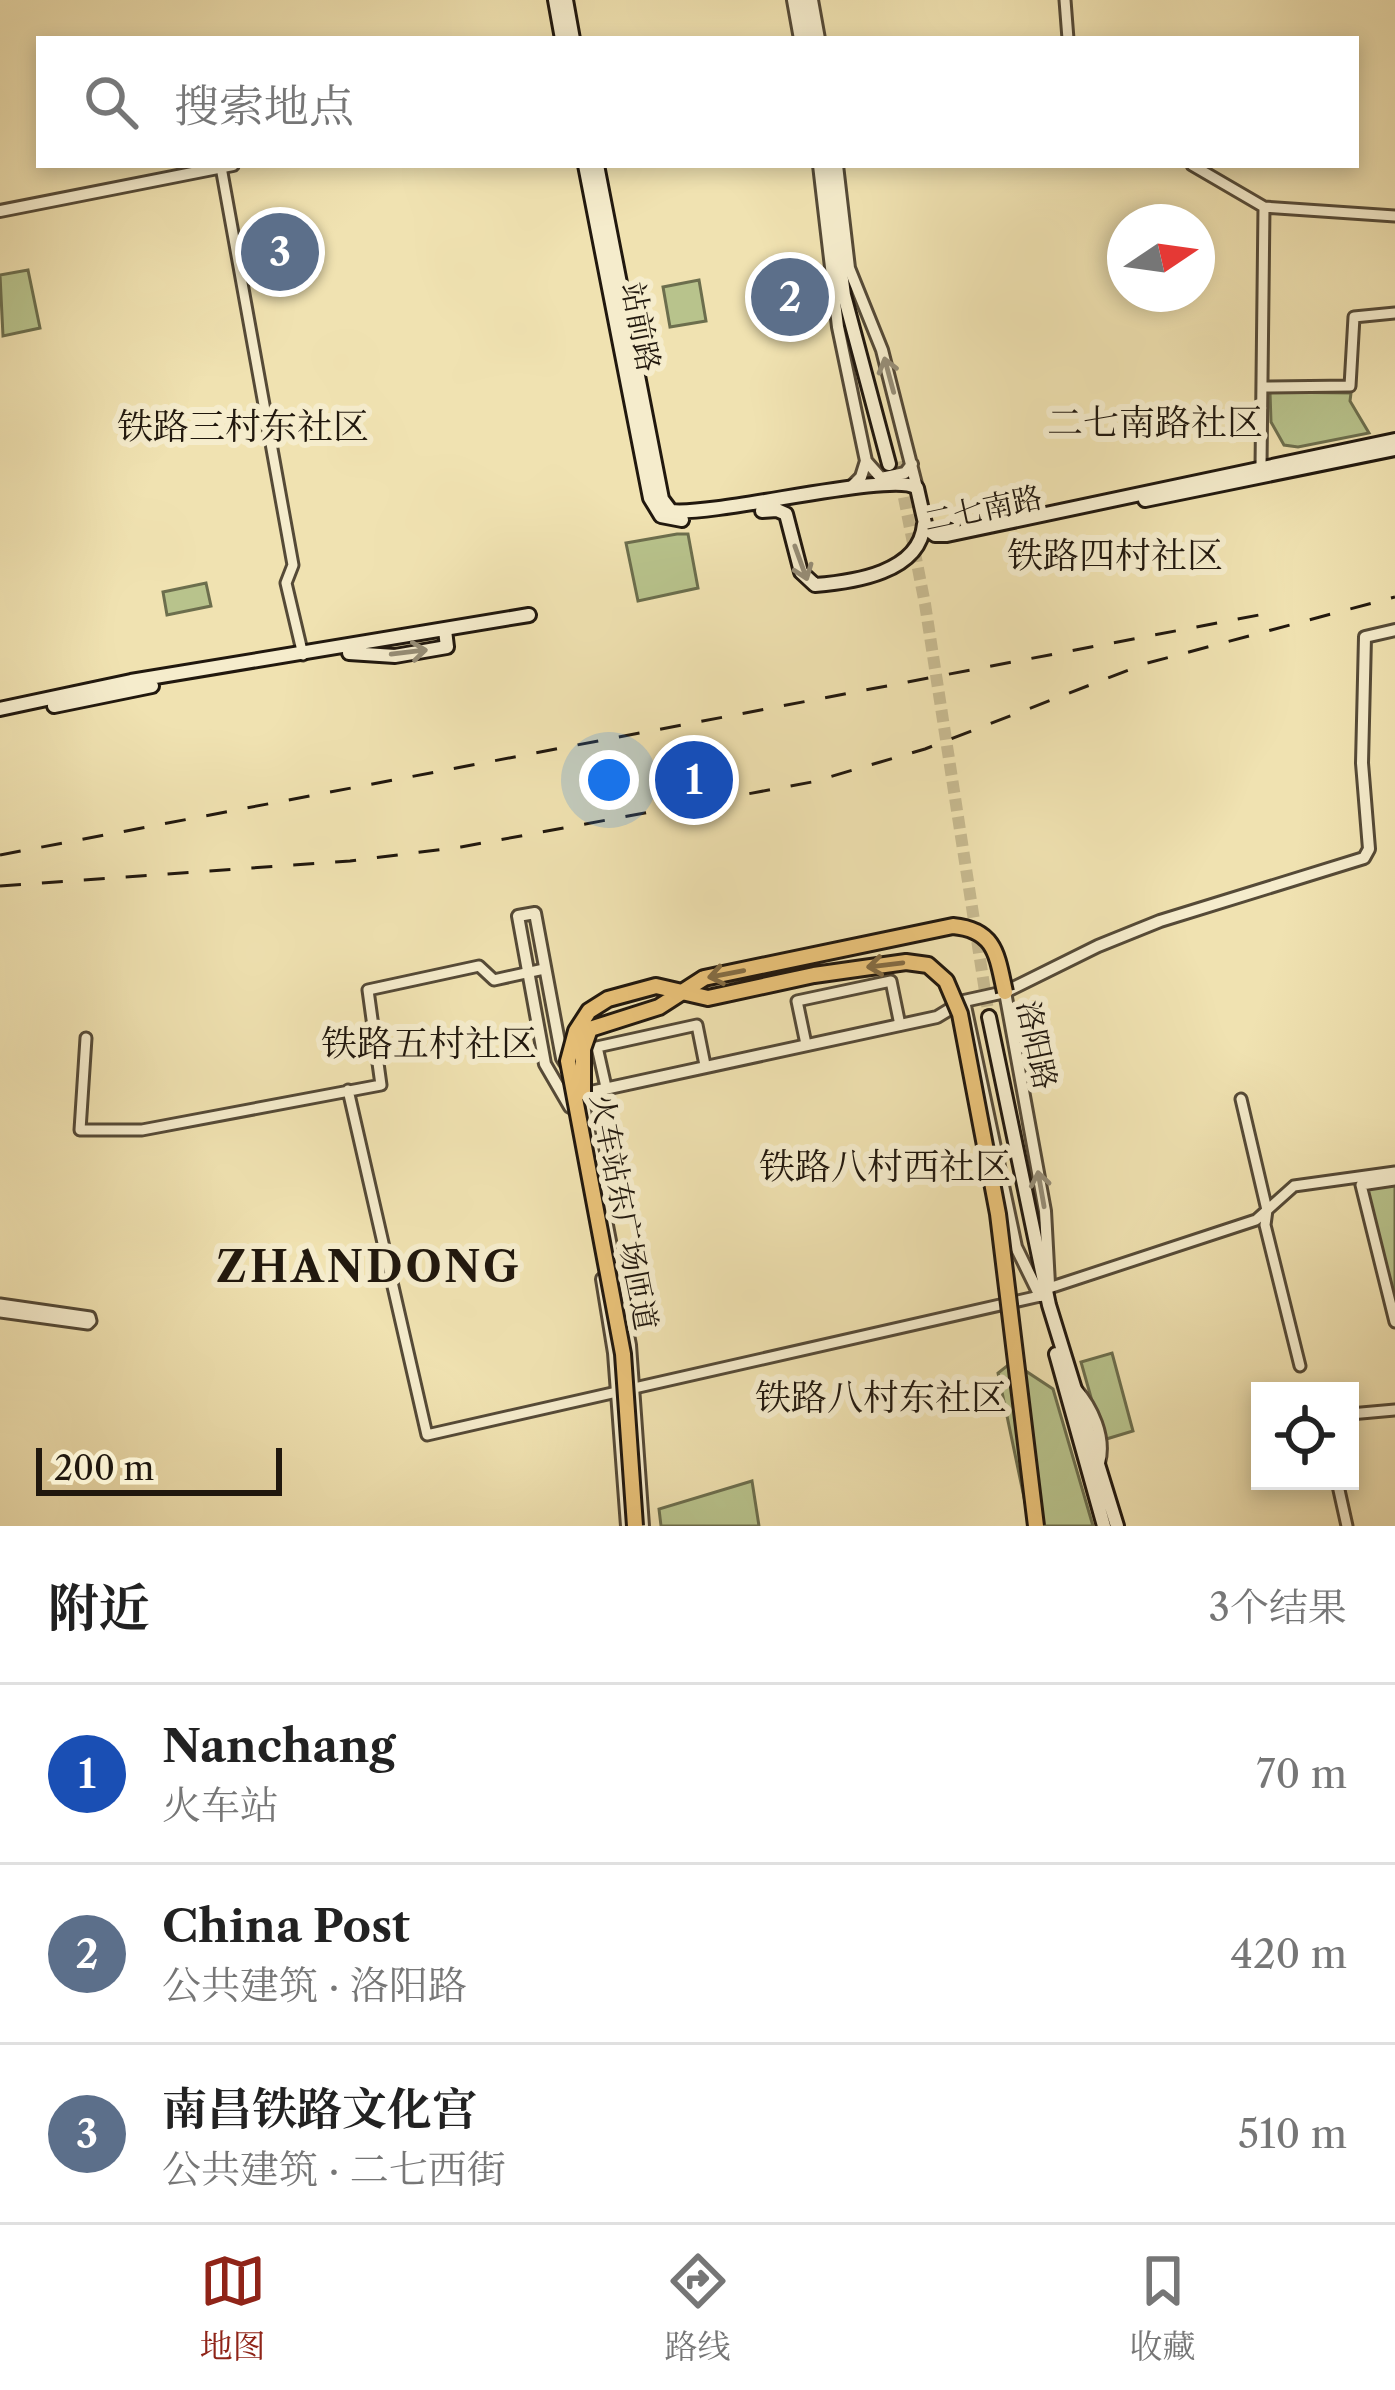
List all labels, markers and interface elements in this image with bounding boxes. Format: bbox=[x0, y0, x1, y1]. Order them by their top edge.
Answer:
search box bbox=[36, 36, 1359, 168]
icon: search bbox=[78, 69, 144, 135]
text: 搜索地点 bbox=[174, 78, 354, 134]
north arrow bbox=[1107, 204, 1215, 312]
pin: 3 bbox=[241, 207, 319, 297]
pin: 2 bbox=[751, 252, 829, 342]
street label: 站前路 bbox=[614, 279, 668, 375]
one-way arrow bbox=[876, 356, 898, 394]
district label: 二七南路社区 bbox=[1047, 400, 1263, 444]
district label: 铁路三村东社区 bbox=[117, 404, 369, 448]
street label: 二七南路 bbox=[920, 478, 1046, 540]
district label: 铁路四村社区 bbox=[1007, 533, 1223, 577]
one-way arrow bbox=[792, 543, 813, 580]
one-way arrow bbox=[388, 641, 427, 663]
pin: 1 bbox=[655, 735, 733, 825]
your location bbox=[579, 750, 639, 810]
one-way arrow bbox=[866, 954, 905, 976]
one-way arrow bbox=[707, 964, 746, 986]
street label: 洛阳路 bbox=[1010, 997, 1064, 1093]
district label: 铁路五村社区 bbox=[321, 1021, 537, 1065]
street label: 火车站东广场匝道 bbox=[583, 1091, 665, 1333]
district label: 铁路八村西社区 bbox=[759, 1144, 1011, 1188]
one-way arrow bbox=[1028, 1170, 1051, 1209]
district label: ZHANDONG bbox=[216, 1241, 522, 1293]
district label: 铁路八村东社区 bbox=[755, 1375, 1007, 1419]
map controls bbox=[1251, 1382, 1359, 1490]
button: locate bbox=[1251, 1382, 1359, 1490]
scale bar bbox=[36, 1442, 282, 1495]
text: 200 m bbox=[54, 1448, 154, 1489]
text: 附近 bbox=[48, 1577, 150, 1639]
text: 3个结果 bbox=[1209, 1583, 1347, 1631]
text: Nanchang bbox=[162, 1718, 395, 1774]
text: 1 bbox=[78, 1750, 96, 1798]
text: 70 m bbox=[1256, 1750, 1347, 1798]
text: 火车站 bbox=[162, 1781, 279, 1829]
text: China Post bbox=[162, 1898, 410, 1954]
text: 2 bbox=[75, 1930, 99, 1978]
text: 420 m bbox=[1231, 1930, 1347, 1978]
text: 公共建筑 · 洛阳路 bbox=[162, 1961, 467, 2009]
text: 南昌铁路文化宫 bbox=[162, 2081, 477, 2137]
text: 3 bbox=[76, 2110, 98, 2158]
text: 510 m bbox=[1238, 2110, 1347, 2158]
text: 公共建筑 · 二七西街 bbox=[162, 2145, 506, 2193]
tab: 地图 bbox=[200, 2248, 266, 2367]
tab: 路线 bbox=[665, 2248, 731, 2367]
tab: 收藏 bbox=[1130, 2248, 1196, 2367]

